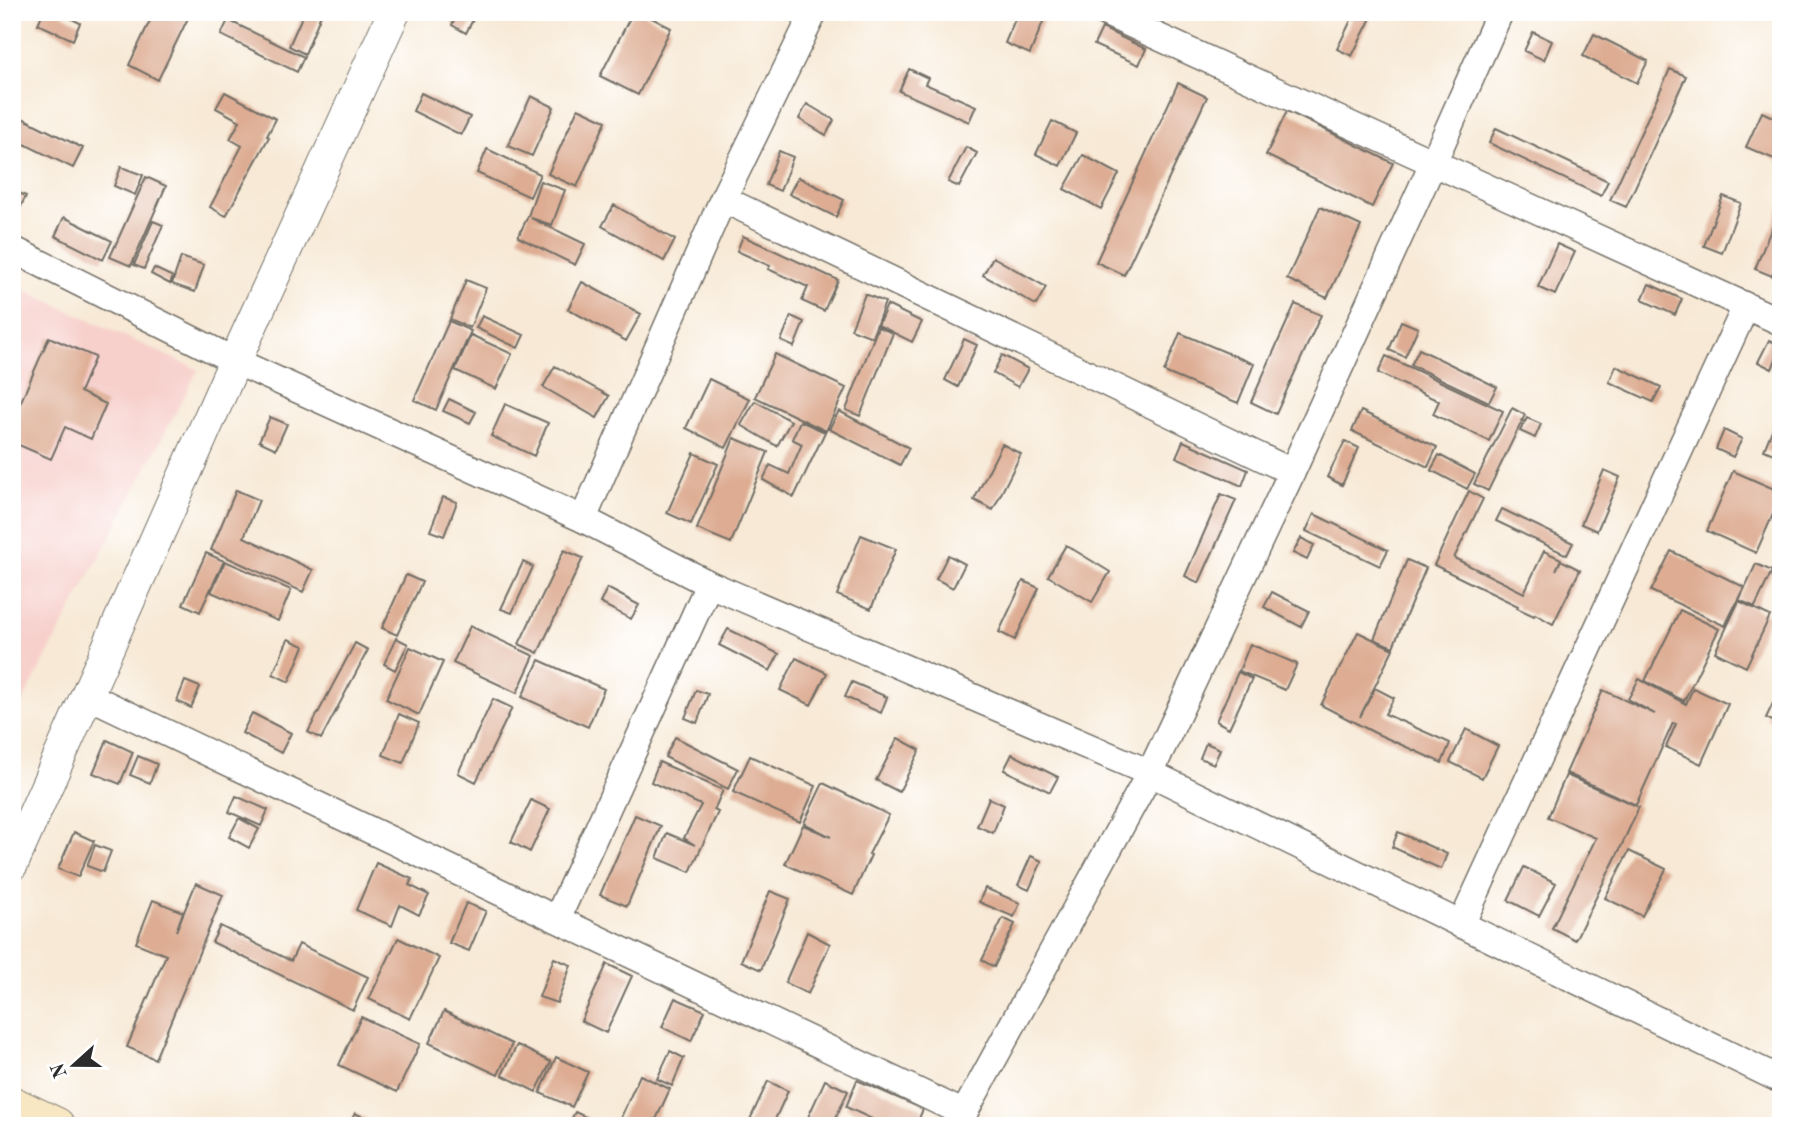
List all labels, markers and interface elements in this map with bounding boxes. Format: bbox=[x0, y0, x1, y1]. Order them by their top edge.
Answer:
north arrow bbox=[38, 1030, 108, 1100]
text: N bbox=[49, 1060, 72, 1080]

